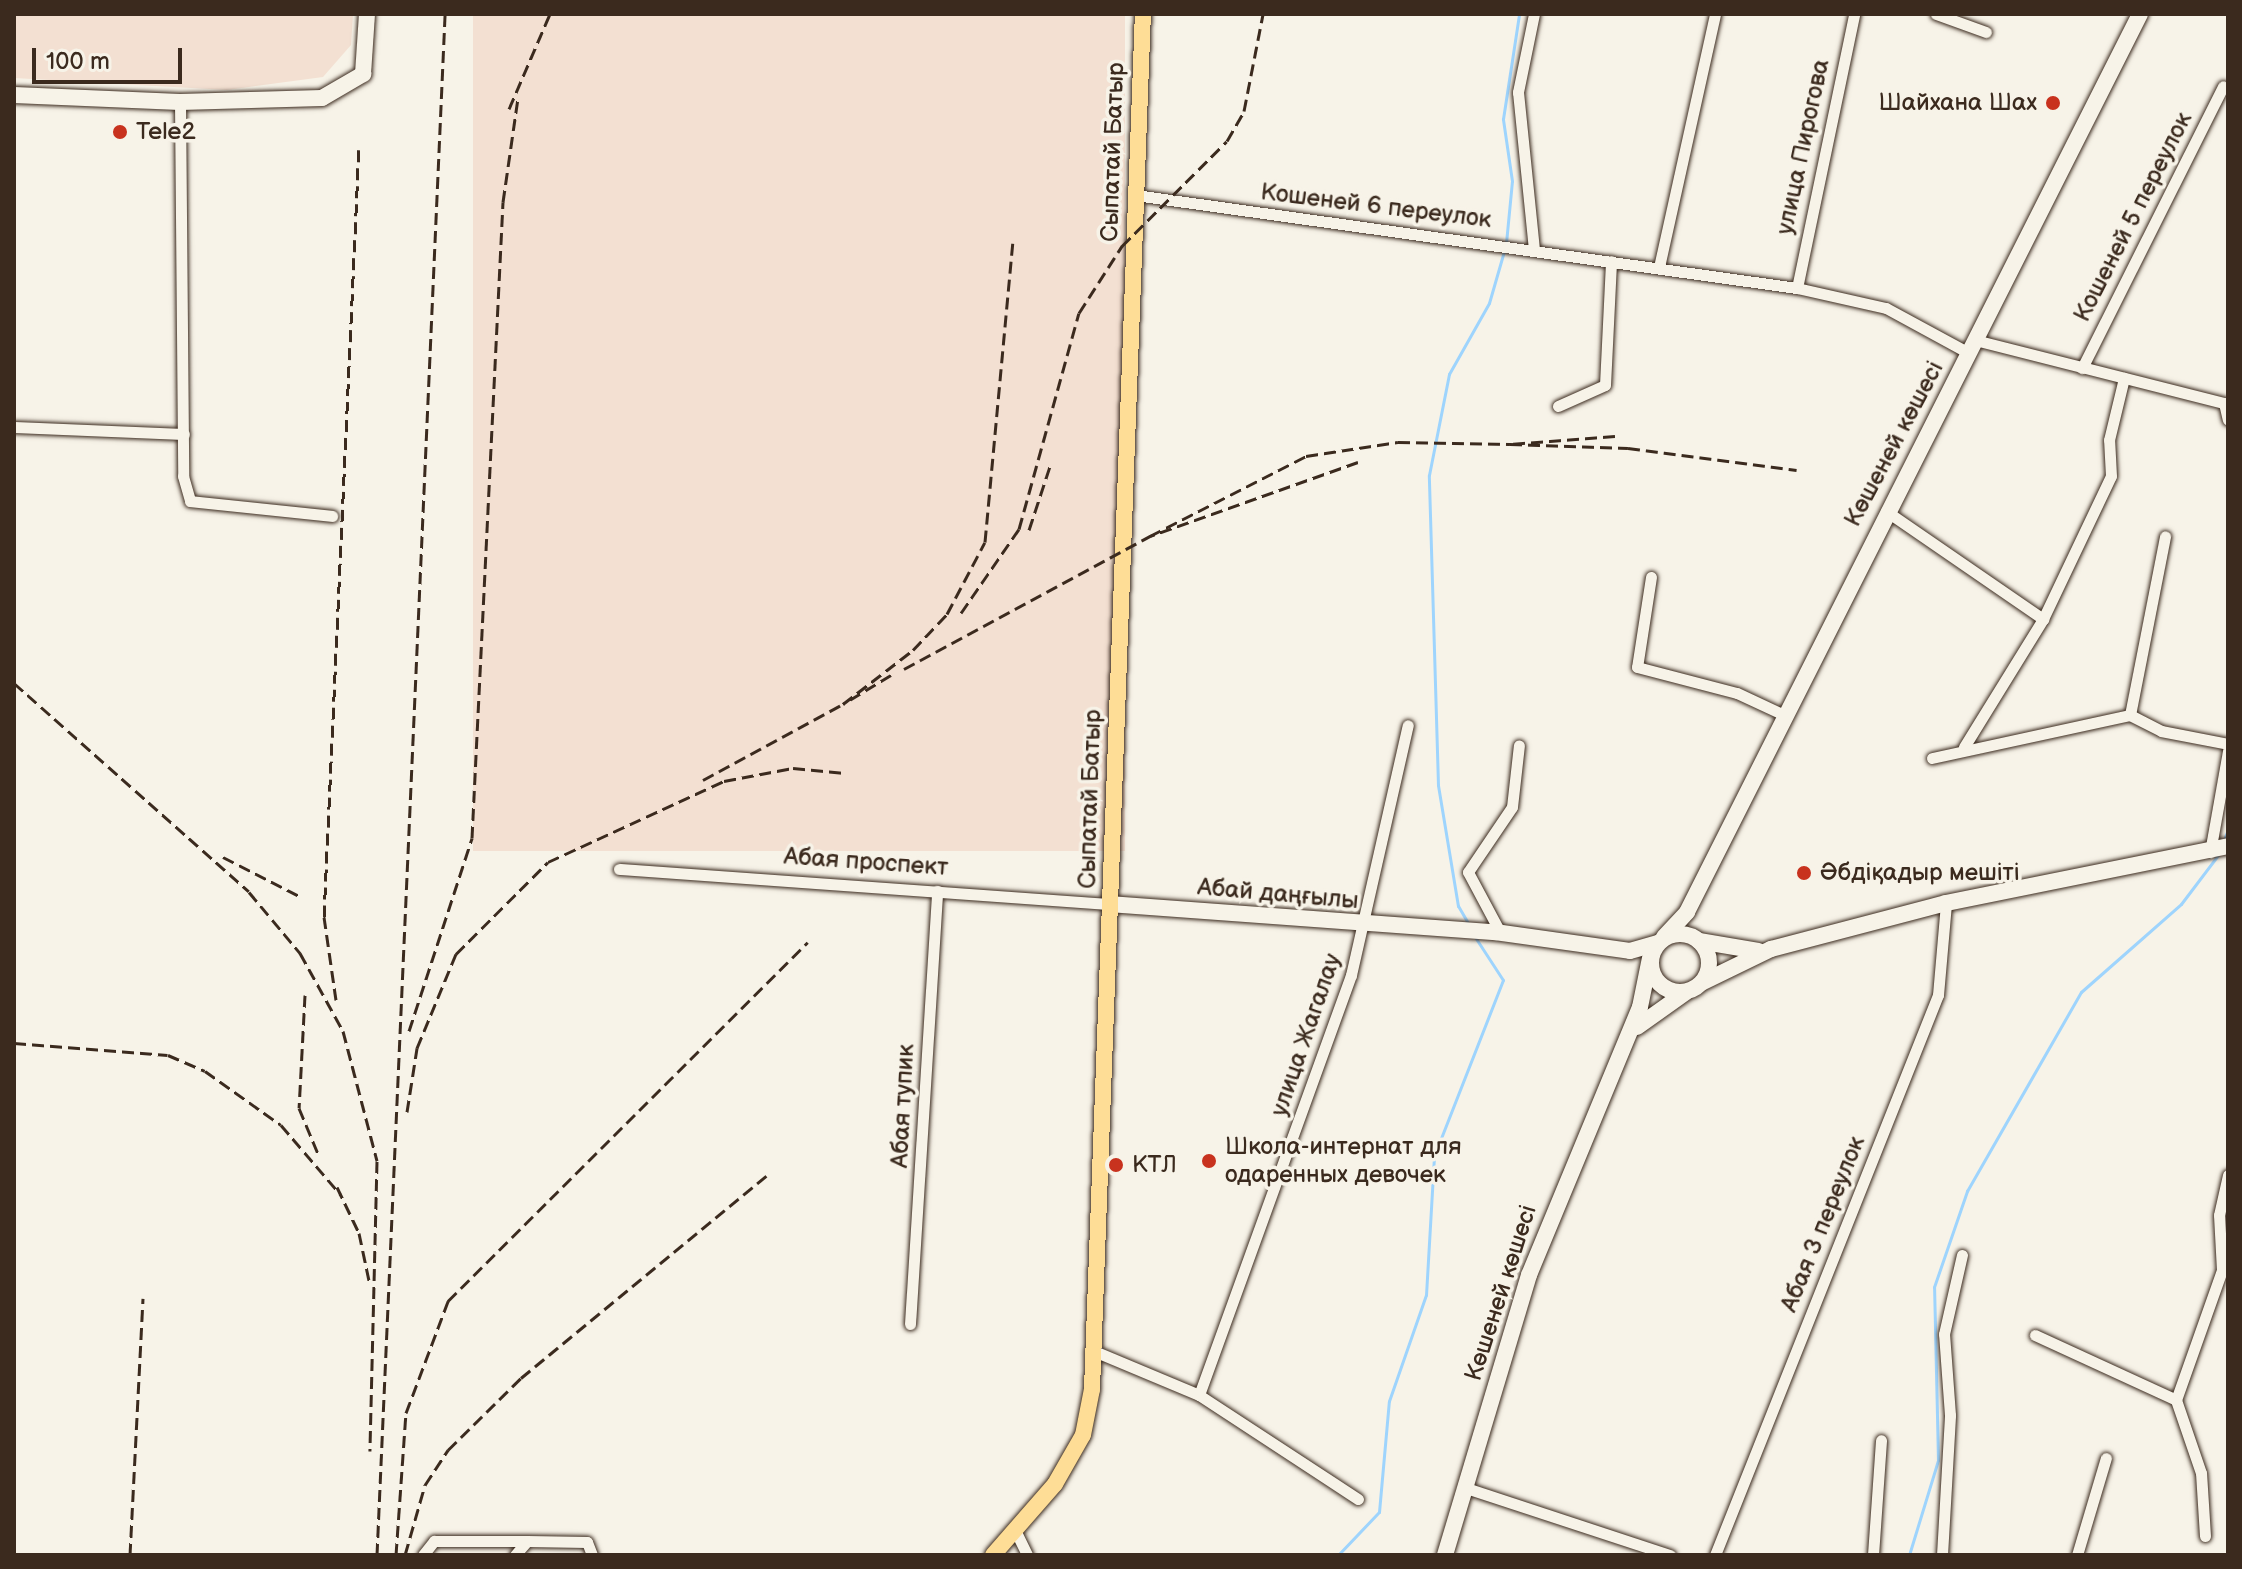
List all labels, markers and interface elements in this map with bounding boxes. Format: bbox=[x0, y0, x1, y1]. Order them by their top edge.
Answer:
scale bar bbox=[36, 32, 186, 82]
text: 100 m bbox=[46, 47, 110, 76]
street label: улица Пирогова bbox=[1770, 57, 1836, 237]
street label: Сыпатай Батыр bbox=[1095, 62, 1131, 242]
place label: Шайхана Шах bbox=[1879, 89, 2037, 117]
marker: Шайхана Шах bbox=[2044, 94, 2062, 112]
street label: Кошеней 5 переулок bbox=[2068, 107, 2198, 327]
place label: Tele2 bbox=[136, 118, 196, 146]
marker: Tele2 bbox=[111, 123, 129, 141]
street label: Кошеней 6 переулок bbox=[1259, 178, 1493, 234]
street label: Көшеней көшесі bbox=[1838, 356, 1950, 532]
street label: Сыпатай Батыр bbox=[1072, 709, 1108, 889]
street label: Абая проспект bbox=[783, 842, 949, 882]
place label: Әбдіқадыр мешіті bbox=[1820, 859, 2020, 887]
marker: Әбдіқадыр мешіті bbox=[1795, 864, 1813, 882]
street label: Абай даңғылы bbox=[1196, 873, 1360, 915]
street label: улица Жагалау bbox=[1265, 950, 1347, 1120]
street label: Абая тупик bbox=[885, 1043, 921, 1169]
street label: Абая 3 переулок bbox=[1775, 1132, 1871, 1316]
place label: Школа-интернат для одаренных девочек bbox=[1225, 1133, 1461, 1189]
place label: КТЛ bbox=[1132, 1151, 1177, 1179]
marker: Школа-интернат для одаренных девочек bbox=[1200, 1152, 1218, 1170]
marker: КТЛ bbox=[1107, 1156, 1125, 1174]
street label: Көшеней көшесі bbox=[1459, 1202, 1543, 1384]

